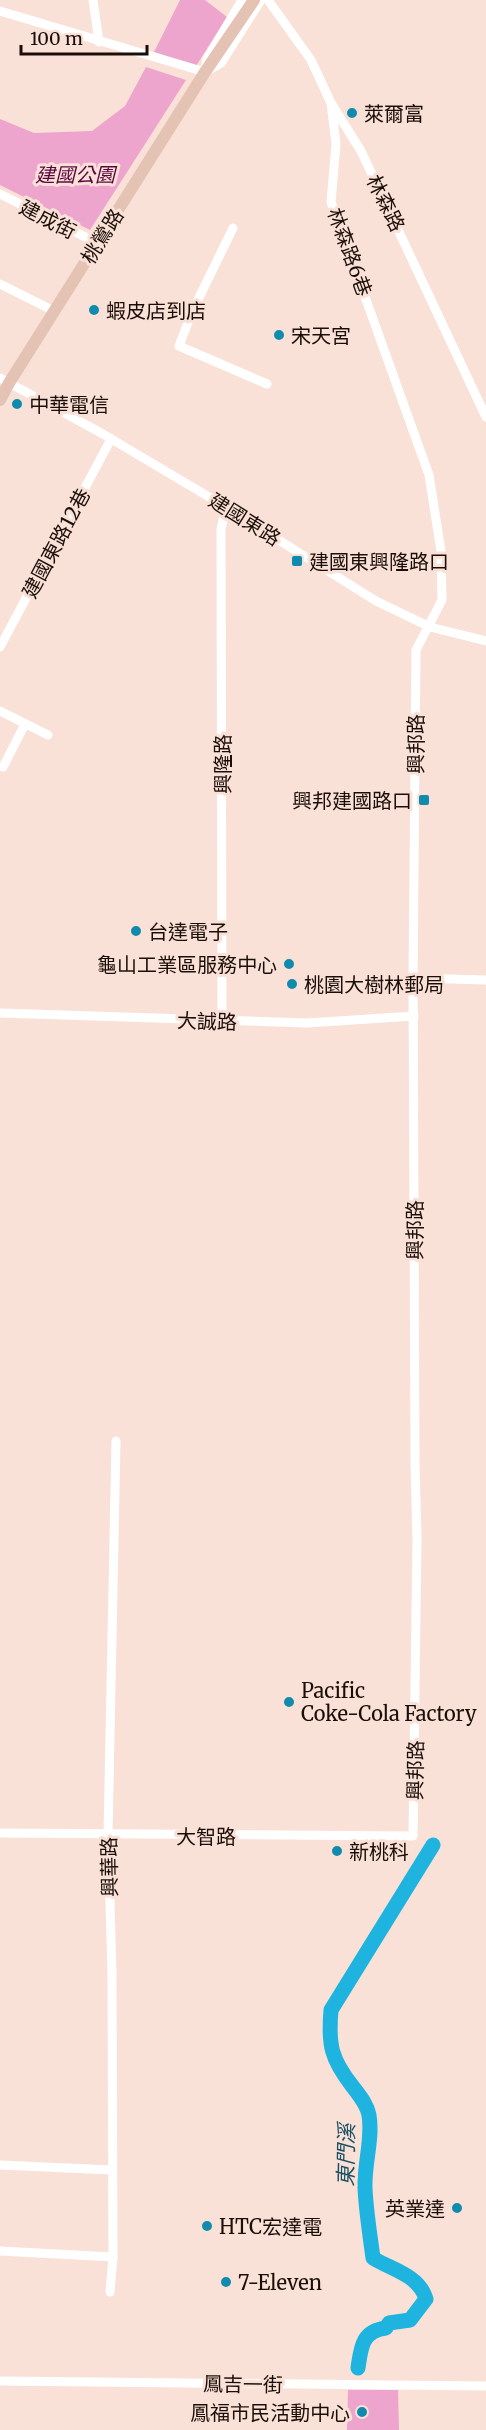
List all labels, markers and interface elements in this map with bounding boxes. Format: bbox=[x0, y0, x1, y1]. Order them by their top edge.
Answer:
scale bar bbox=[21, 18, 147, 56]
text: 100 m bbox=[30, 27, 83, 50]
place label: 萊爾富 bbox=[364, 101, 424, 126]
marker: 萊爾富 bbox=[345, 106, 359, 120]
park label: 建國公園 bbox=[35, 162, 118, 187]
street label: 林森路 bbox=[362, 171, 410, 235]
street label: 建成街 bbox=[16, 194, 80, 244]
street label: 桃鶯路 bbox=[76, 204, 128, 268]
street label: 林森路6巷 bbox=[323, 204, 377, 300]
place label: 蝦皮店到店 bbox=[106, 298, 206, 323]
marker: 蝦皮店到店 bbox=[87, 303, 101, 317]
place label: 宋天宮 bbox=[291, 323, 351, 348]
marker: 宋天宮 bbox=[272, 328, 286, 342]
place label: 中華電信 bbox=[29, 392, 109, 417]
marker: 中華電信 bbox=[10, 397, 24, 411]
street label: 建國東路12巷 bbox=[17, 484, 95, 602]
street label: 建國東路 bbox=[204, 487, 286, 551]
place label: 建國東興隆路口 bbox=[309, 549, 449, 574]
marker: 建國東興隆路口 bbox=[290, 554, 304, 568]
street label: 興邦路 bbox=[403, 714, 428, 774]
street label: 興隆路 bbox=[210, 734, 235, 794]
place label: 興邦建國路口 bbox=[292, 788, 412, 813]
marker: 興邦建國路口 bbox=[417, 793, 431, 807]
place label: 台達電子 bbox=[148, 919, 228, 944]
marker: 台達電子 bbox=[129, 924, 143, 938]
place label: 龜山工業區服務中心 bbox=[97, 952, 277, 977]
marker: 龜山工業區服務中心 bbox=[282, 957, 296, 971]
place label: 桃園大樹林郵局 bbox=[304, 972, 444, 997]
marker: 桃園大樹林郵局 bbox=[285, 977, 299, 991]
street label: 大誠路 bbox=[177, 1007, 237, 1035]
street label: 興邦路 bbox=[402, 1200, 427, 1260]
place label: Pacific Coke-Cola Factory bbox=[301, 1678, 477, 1726]
marker: Pacific Coke-Cola Factory bbox=[282, 1695, 296, 1709]
street label: 興邦路 bbox=[402, 1740, 428, 1800]
street label: 大智路 bbox=[176, 1824, 236, 1849]
street label: 興華路 bbox=[96, 1837, 122, 1897]
place label: 新桃科 bbox=[349, 1839, 409, 1864]
marker: 新桃科 bbox=[330, 1844, 344, 1858]
water label: 東門溪 bbox=[332, 2120, 360, 2187]
place label: 英業達 bbox=[385, 2196, 445, 2221]
marker: 英業達 bbox=[450, 2201, 464, 2215]
place label: HTC宏達電 bbox=[219, 2214, 322, 2239]
marker: HTC宏達電 bbox=[200, 2219, 214, 2233]
place label: 7-Eleven bbox=[238, 2270, 322, 2295]
marker: 7-Eleven bbox=[219, 2275, 233, 2289]
street label: 鳳吉一街 bbox=[203, 2371, 283, 2397]
place label: 鳳福市民活動中心 bbox=[190, 2400, 350, 2425]
marker: 鳳福市民活動中心 bbox=[355, 2405, 369, 2419]

